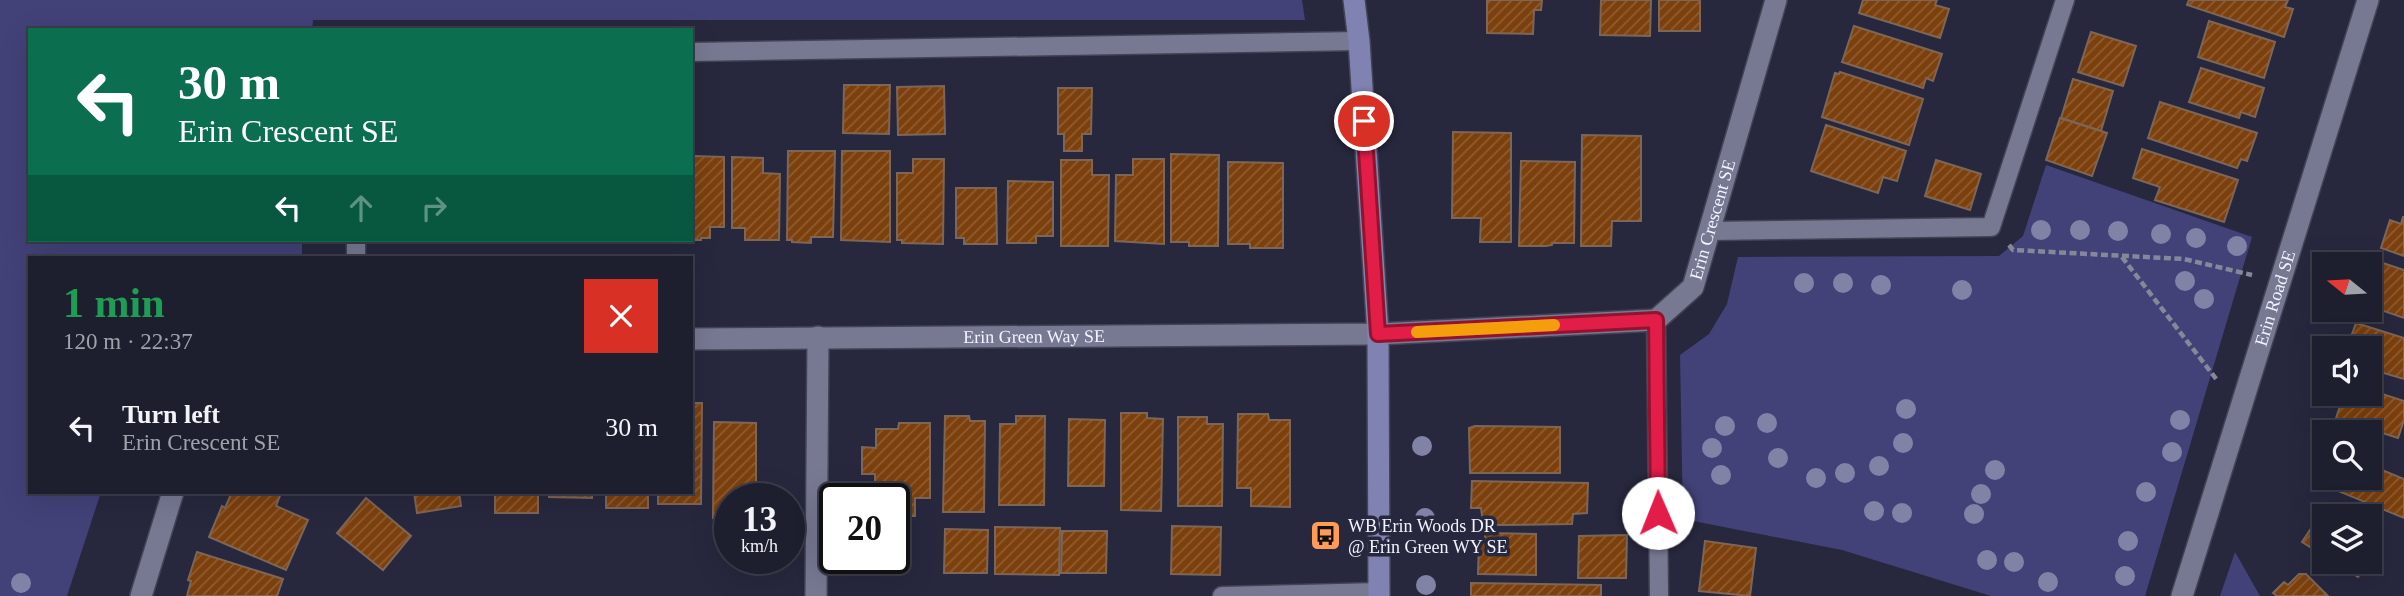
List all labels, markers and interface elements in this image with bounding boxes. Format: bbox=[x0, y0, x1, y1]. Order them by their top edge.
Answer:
text: 30 m bbox=[178, 55, 280, 110]
icon: left bbox=[63, 56, 154, 147]
pin bbox=[1334, 91, 1394, 151]
icon: arrive bbox=[1345, 102, 1383, 140]
text: Erin Crescent SE bbox=[178, 113, 398, 149]
street label: Erin Crescent SE bbox=[1686, 157, 1739, 282]
icon: left bbox=[269, 189, 307, 227]
icon: ahead bbox=[342, 189, 380, 227]
icon: right bbox=[415, 189, 453, 227]
street label: Erin Road SE bbox=[2251, 248, 2299, 348]
north arrow bbox=[2312, 252, 2382, 322]
map controls bbox=[2312, 252, 2382, 574]
button: close bbox=[584, 279, 658, 353]
text: 1 min bbox=[63, 280, 165, 326]
street label: Erin Green Way SE bbox=[963, 326, 1105, 347]
text: 120 m · 22:37 bbox=[63, 329, 193, 354]
button: sound bbox=[2312, 336, 2382, 406]
text: Turn left bbox=[122, 400, 220, 429]
icon: left bbox=[63, 409, 101, 447]
text: 30 m bbox=[605, 413, 658, 442]
button: search bbox=[2312, 420, 2382, 490]
text: Erin Crescent SE bbox=[122, 430, 280, 455]
position arrow bbox=[1621, 476, 1695, 550]
speed limit sign: 20 bbox=[819, 483, 910, 574]
text: 13 bbox=[742, 500, 777, 539]
button: layers bbox=[2312, 504, 2382, 574]
place label: WB Erin Woods DR @ Erin Green WY SE bbox=[1348, 516, 1508, 557]
bus stop icon: WB Erin Woods DR @ Erin Green WY SE bbox=[1308, 519, 1342, 553]
text: km/h bbox=[741, 536, 778, 556]

